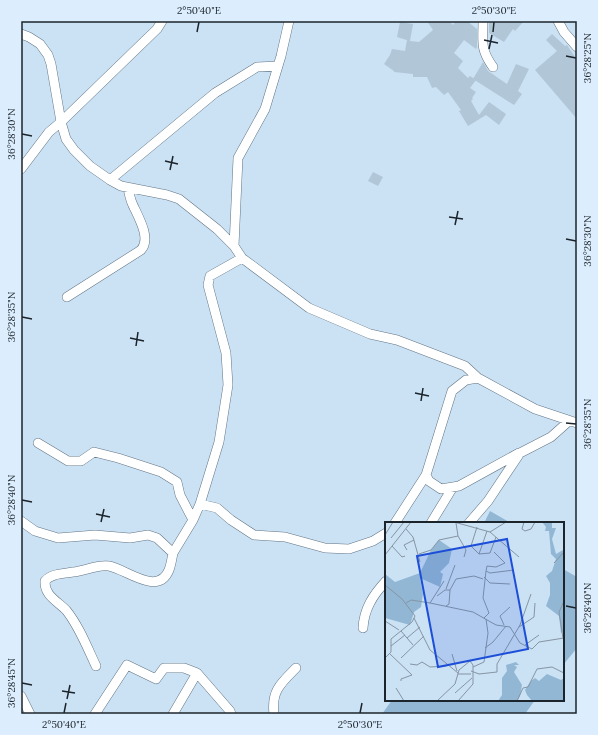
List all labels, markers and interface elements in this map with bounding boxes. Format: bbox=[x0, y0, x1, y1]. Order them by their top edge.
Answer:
text: 2°50'40"E bbox=[177, 4, 221, 17]
text: 2°50'30"E bbox=[472, 4, 516, 17]
text: 36°28'25"N bbox=[581, 32, 594, 83]
text: 36°28'30"N bbox=[5, 108, 18, 160]
text: 36°28'30"N bbox=[581, 215, 594, 267]
text: 36°28'35"N bbox=[5, 291, 18, 342]
text: 36°28'35"N bbox=[581, 398, 594, 449]
text: 36°28'40"N bbox=[5, 474, 18, 525]
inset map bbox=[385, 522, 564, 701]
text: 36°28'40"N bbox=[581, 582, 594, 633]
text: 36°28'45"N bbox=[5, 658, 18, 708]
text: 2°50'40"E bbox=[42, 718, 86, 731]
text: 2°50'30"E bbox=[338, 718, 382, 731]

